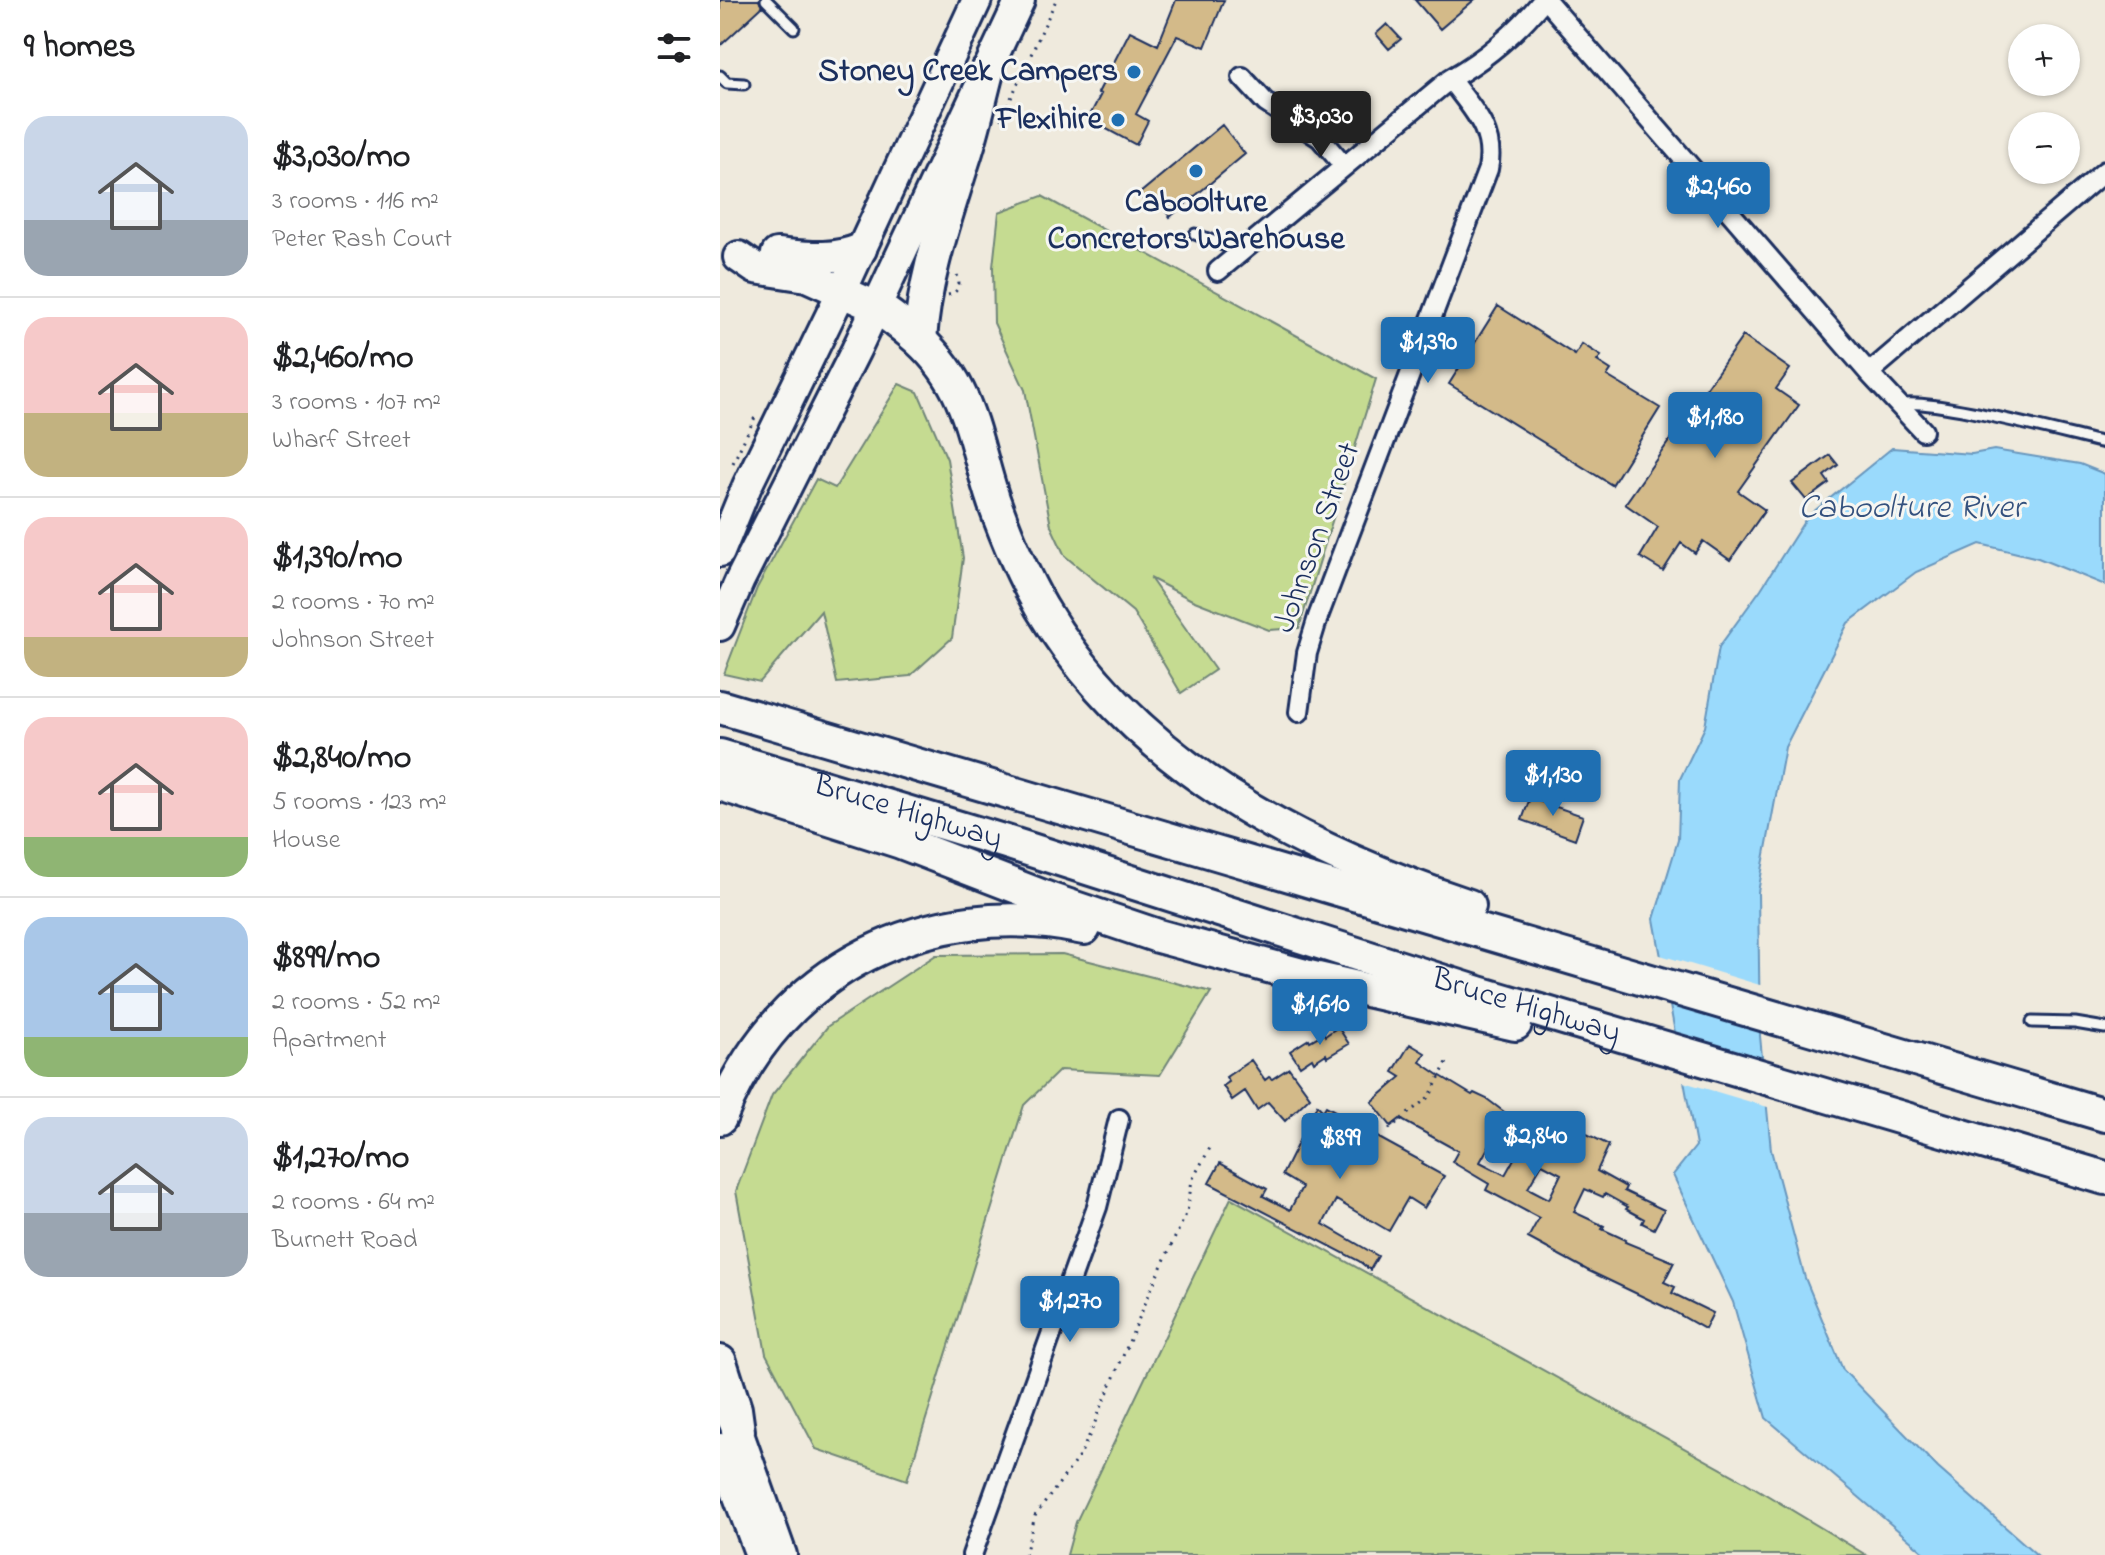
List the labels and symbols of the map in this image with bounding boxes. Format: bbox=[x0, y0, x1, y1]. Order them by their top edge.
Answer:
place label: Stoney Creek Campers bbox=[818, 49, 1118, 97]
marker: Stoney Creek Campers bbox=[1125, 63, 1143, 81]
pin: $3,030 bbox=[1256, 91, 1386, 159]
place label: Flexihire bbox=[994, 97, 1104, 144]
marker: Flexihire bbox=[1109, 111, 1127, 129]
marker: Caboolture Concretors Warehouse bbox=[1187, 162, 1205, 180]
pin: $2,460 bbox=[1653, 162, 1783, 230]
place label: Caboolture Concretors Warehouse bbox=[1047, 180, 1346, 264]
pin: $1,390 bbox=[1363, 317, 1493, 385]
pin: $1,180 bbox=[1650, 392, 1780, 460]
street label: Johnson Street bbox=[1262, 436, 1374, 640]
water label: Caboolture River bbox=[1799, 484, 2028, 534]
pin: $1,130 bbox=[1488, 750, 1618, 818]
street label: Bruce Highway bbox=[807, 762, 1008, 863]
street label: Bruce Highway bbox=[1425, 956, 1626, 1057]
pin: $1,610 bbox=[1255, 979, 1385, 1047]
pin: $2,840 bbox=[1470, 1111, 1600, 1179]
pin: $899 bbox=[1293, 1113, 1387, 1181]
pin: $1,270 bbox=[1005, 1276, 1135, 1344]

